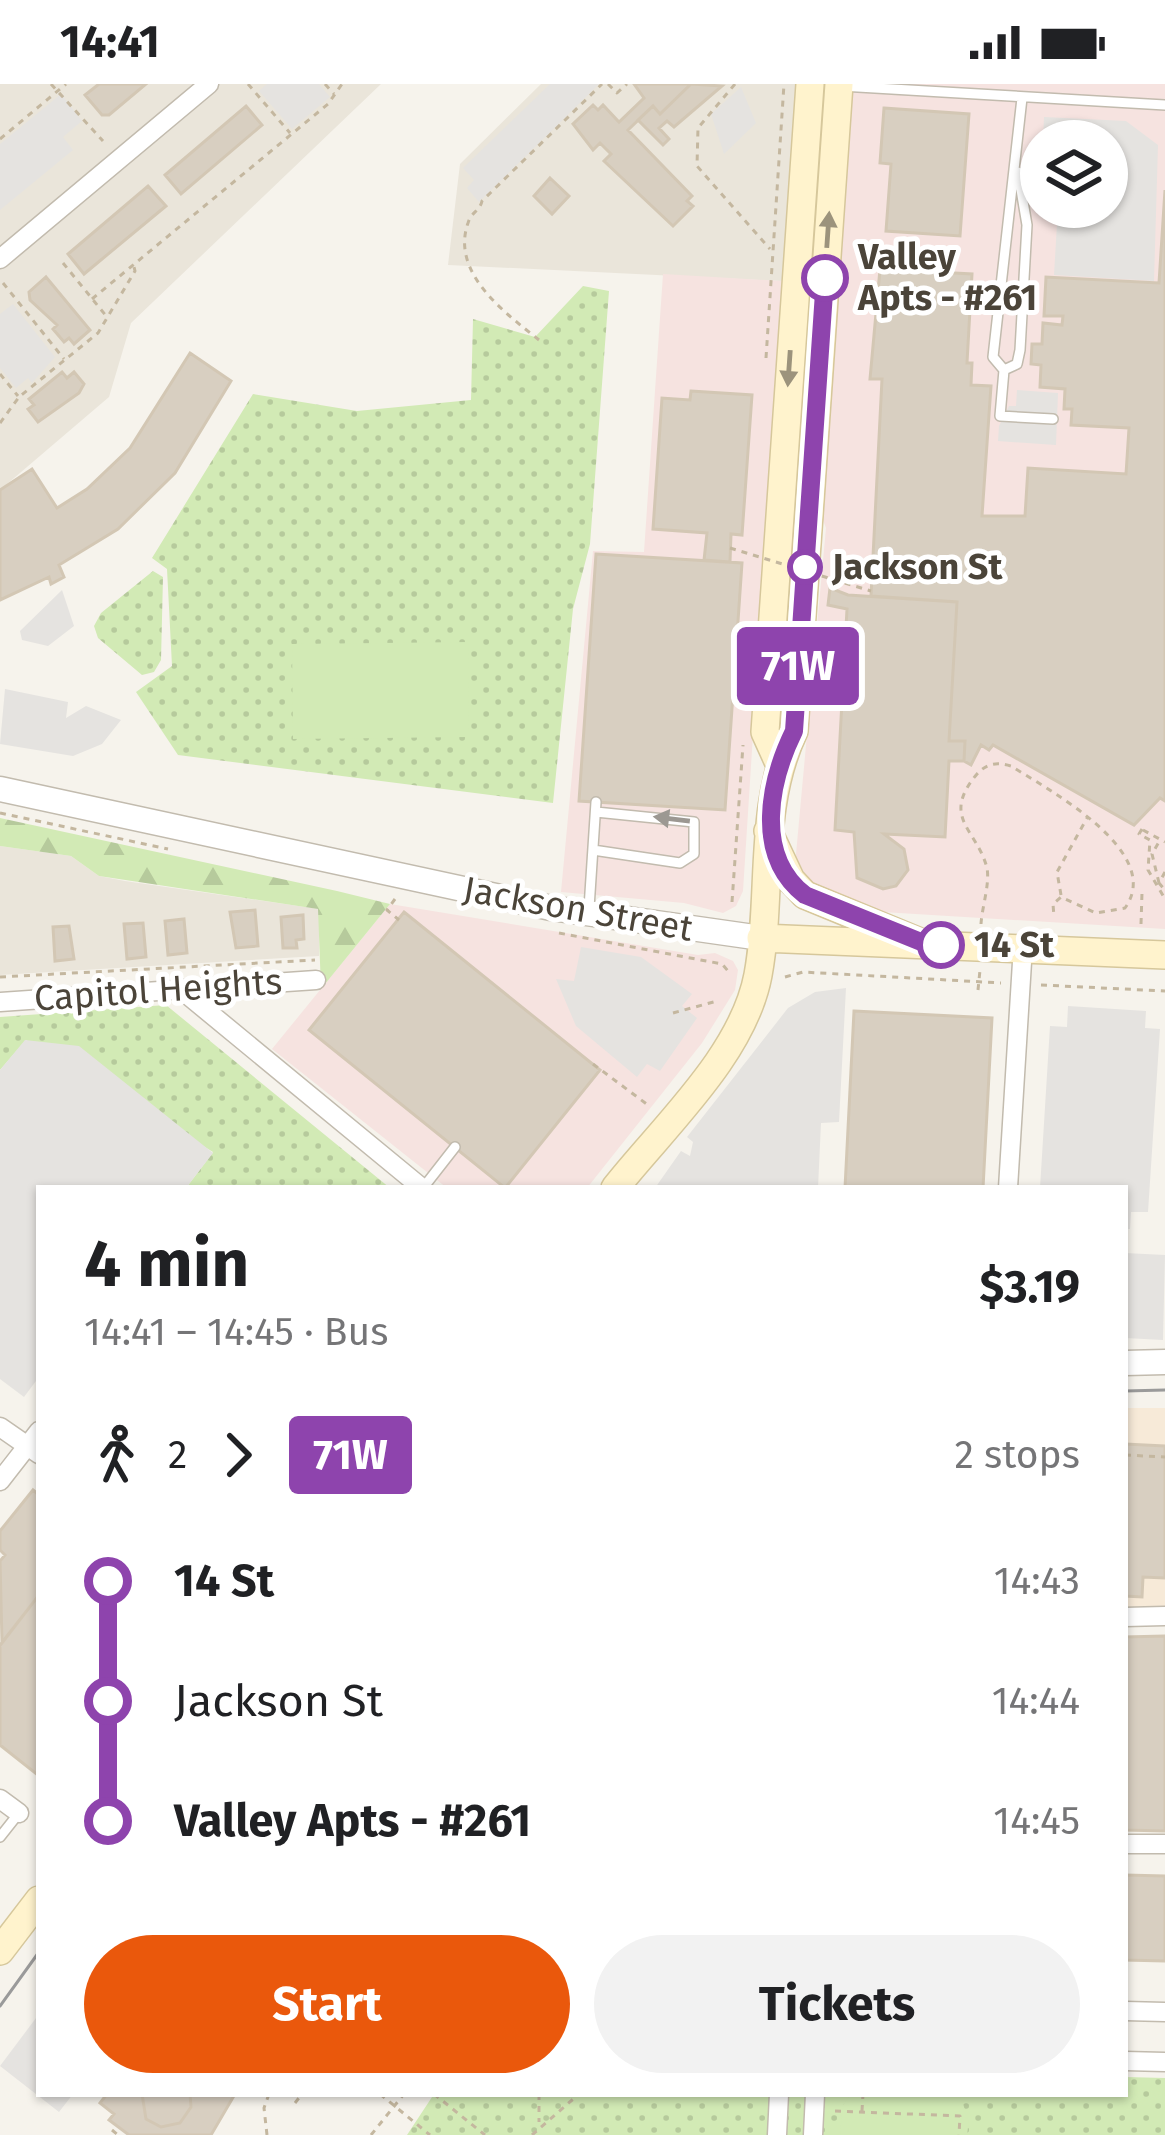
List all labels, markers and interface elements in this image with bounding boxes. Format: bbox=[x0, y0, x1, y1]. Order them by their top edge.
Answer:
text: 14:41 bbox=[60, 15, 160, 69]
map controls bbox=[1020, 120, 1128, 228]
button: layers bbox=[1020, 120, 1128, 228]
one-way arrow bbox=[818, 211, 837, 248]
place label: Valley Apts - #261 bbox=[857, 235, 1037, 320]
marker: Valley Apts - #261 bbox=[803, 256, 847, 300]
one-way arrow bbox=[779, 350, 798, 388]
place label: Jackson St bbox=[831, 545, 1003, 589]
marker: Jackson St bbox=[789, 551, 821, 583]
line badge: 71W bbox=[729, 627, 867, 705]
text: 71W bbox=[761, 641, 835, 691]
one-way arrow bbox=[653, 810, 690, 829]
street label: Jackson Street bbox=[460, 867, 696, 951]
marker: 14 St bbox=[919, 923, 963, 967]
place label: 14 St bbox=[974, 923, 1055, 967]
street label: Capitol Heights bbox=[33, 959, 283, 1021]
text: 4 min bbox=[84, 1224, 249, 1303]
text: $3.19 bbox=[980, 1260, 1080, 1314]
text: 14:41 – 14:45 · Bus bbox=[84, 1309, 388, 1355]
icon: walk bbox=[84, 1422, 150, 1488]
icon: forward bbox=[205, 1422, 271, 1488]
text: 71W bbox=[313, 1430, 388, 1480]
text: 2 bbox=[168, 1432, 187, 1478]
text: 2 stops bbox=[954, 1432, 1080, 1478]
text: 14 St bbox=[174, 1554, 274, 1608]
text: 14:43 bbox=[994, 1558, 1080, 1604]
text: Jackson St bbox=[174, 1674, 383, 1728]
text: 14:44 bbox=[992, 1678, 1080, 1724]
text: Valley Apts - #261 bbox=[174, 1794, 531, 1848]
text: 14:45 bbox=[993, 1798, 1080, 1844]
button: Start bbox=[84, 1935, 570, 2073]
button: Tickets bbox=[594, 1935, 1080, 2073]

